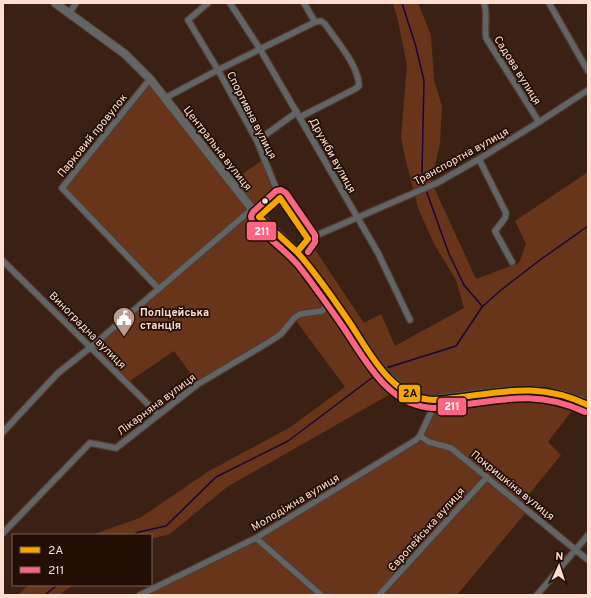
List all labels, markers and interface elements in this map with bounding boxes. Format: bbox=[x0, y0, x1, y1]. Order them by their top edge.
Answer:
street label: Садова вулиця bbox=[490, 33, 544, 108]
street label: Спортивна вулиця bbox=[223, 69, 279, 162]
street label: Парковий провулок bbox=[55, 91, 131, 180]
street label: Центральна вулиця bbox=[180, 104, 254, 194]
street label: Дружби вулиця bbox=[306, 115, 359, 196]
street label: Транспортна вулиця bbox=[412, 125, 511, 189]
unlabelled marker bbox=[260, 196, 270, 206]
line badge: 211 bbox=[246, 221, 277, 241]
text: 211 bbox=[254, 225, 270, 239]
street label: Виноградна вулиця bbox=[46, 289, 129, 372]
public building icon: Поліцейська станція bbox=[111, 305, 137, 338]
place label: Поліцейська станція bbox=[140, 306, 209, 333]
street label: Лікарняна вулиця bbox=[114, 371, 199, 439]
line badge: 2А bbox=[398, 384, 421, 403]
text: 2А bbox=[403, 387, 417, 401]
line badge: 211 bbox=[437, 397, 467, 416]
text: 211 bbox=[444, 400, 460, 414]
street label: Покришкіна вулиця bbox=[468, 448, 557, 524]
street label: Молодіжна вулиця bbox=[249, 471, 342, 535]
street label: Європейська вулиця bbox=[385, 485, 468, 575]
legend bbox=[12, 534, 152, 586]
text: 2А bbox=[48, 543, 64, 559]
north arrow bbox=[539, 546, 579, 586]
text: N bbox=[555, 550, 564, 564]
text: 211 bbox=[48, 563, 64, 579]

